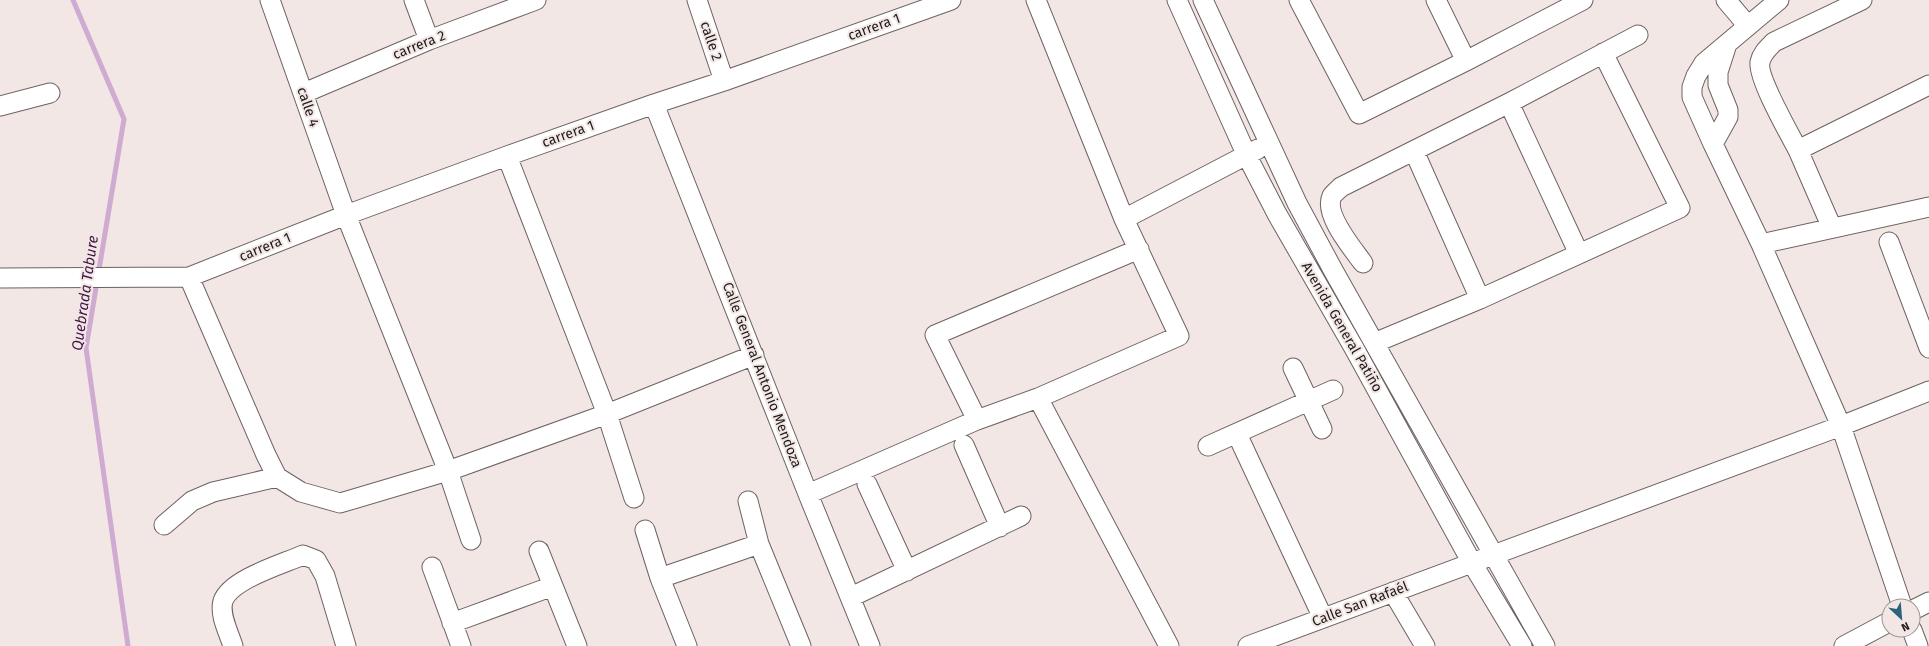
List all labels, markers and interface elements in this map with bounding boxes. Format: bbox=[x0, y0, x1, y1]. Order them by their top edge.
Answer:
street label: carrera 1 bbox=[845, 10, 903, 44]
street label: calle 2 bbox=[696, 19, 726, 63]
street label: carrera 2 bbox=[390, 27, 448, 63]
street label: calle 4 bbox=[293, 85, 323, 130]
street label: carrera 1 bbox=[539, 117, 597, 151]
street label: carrera 1 bbox=[237, 229, 293, 265]
water label: Quebrada Tabure bbox=[68, 234, 102, 352]
street label: Avenida General Patiño bbox=[1298, 259, 1386, 395]
street label: Calle General Antonio Mendoza bbox=[719, 280, 805, 470]
street label: Calle San Rafaél bbox=[1310, 578, 1410, 630]
north arrow bbox=[1881, 598, 1921, 638]
text: N bbox=[1899, 619, 1911, 634]

